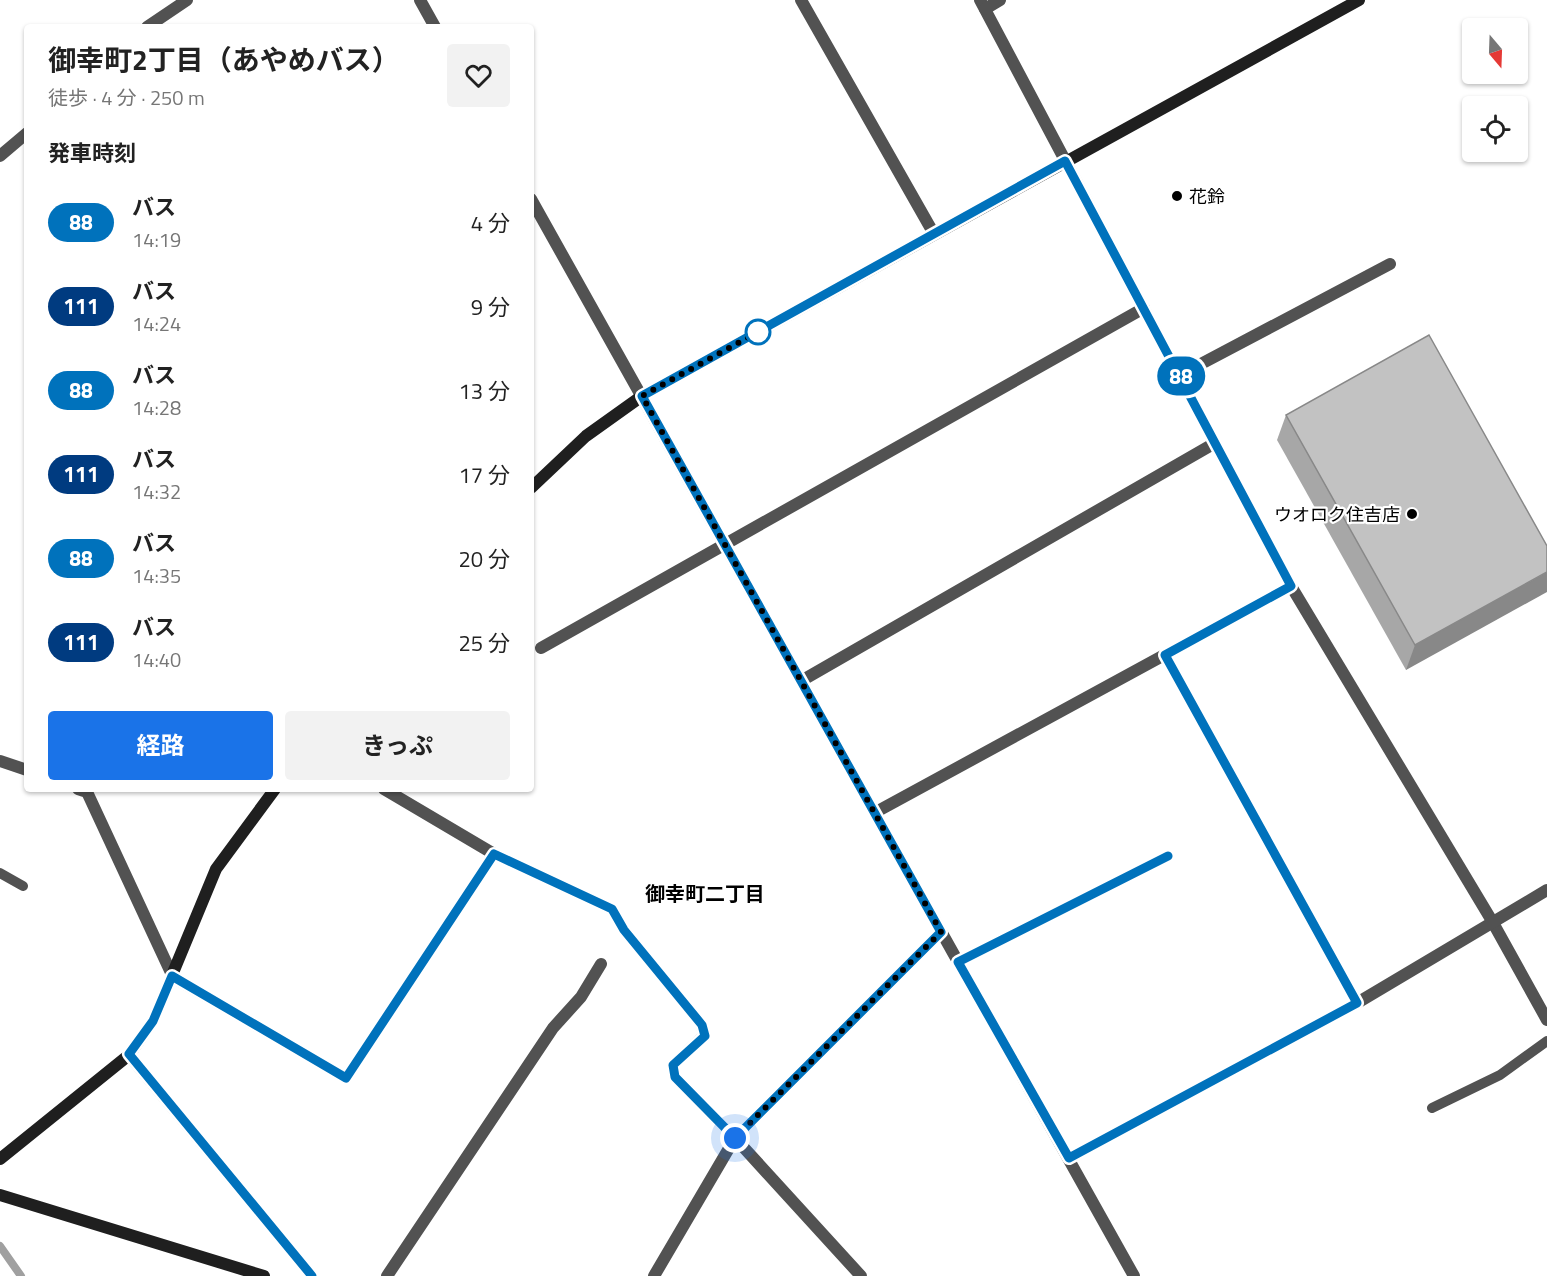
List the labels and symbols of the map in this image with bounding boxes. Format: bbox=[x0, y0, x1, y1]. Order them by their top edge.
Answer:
north arrow bbox=[1462, 18, 1528, 84]
place label: 花鈴 bbox=[1189, 183, 1225, 210]
marker: 花鈴 bbox=[1170, 189, 1184, 203]
unlabelled marker bbox=[745, 319, 771, 345]
line badge: 88 bbox=[1154, 356, 1208, 395]
place label: ウオロク住吉店 bbox=[1274, 501, 1400, 528]
marker: ウオロク住吉店 bbox=[1405, 507, 1419, 521]
district label: 御幸町二丁目 bbox=[645, 878, 765, 909]
your location bbox=[720, 1123, 750, 1153]

